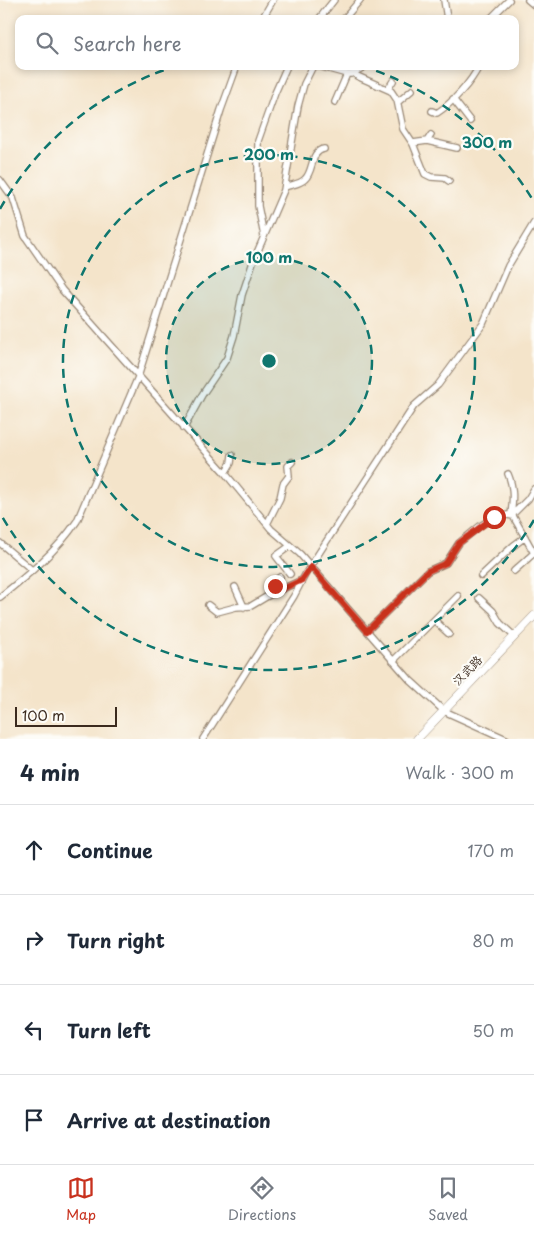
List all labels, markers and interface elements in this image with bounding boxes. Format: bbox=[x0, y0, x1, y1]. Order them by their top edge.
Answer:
search box bbox=[15, 15, 519, 70]
icon: search bbox=[33, 29, 61, 57]
text: Search here bbox=[73, 29, 182, 57]
text: 300 m bbox=[462, 130, 512, 153]
text: 200 m bbox=[244, 142, 294, 165]
text: 100 m bbox=[246, 245, 292, 268]
centre of rings bbox=[260, 352, 278, 370]
route start bbox=[483, 506, 506, 529]
route end bbox=[264, 575, 287, 598]
street label: 汉武路 bbox=[448, 651, 486, 689]
scale bar bbox=[15, 704, 118, 727]
text: 100 m bbox=[22, 705, 65, 726]
text: 4 min bbox=[20, 756, 80, 788]
text: Walk · 300 m bbox=[405, 760, 514, 784]
icon: ahead bbox=[20, 836, 48, 864]
text: Continue bbox=[67, 836, 153, 864]
text: 170 m bbox=[468, 838, 514, 862]
icon: right bbox=[20, 926, 48, 954]
text: Turn right bbox=[67, 926, 165, 954]
text: 80 m bbox=[472, 928, 514, 952]
icon: left bbox=[20, 1016, 48, 1044]
text: Turn left bbox=[67, 1016, 151, 1044]
text: 50 m bbox=[473, 1018, 514, 1042]
icon: arrive bbox=[20, 1106, 48, 1134]
text: Arrive at destination bbox=[67, 1106, 271, 1134]
tab: Map bbox=[66, 1174, 96, 1225]
tab: Directions bbox=[228, 1174, 296, 1225]
tab: Saved bbox=[428, 1174, 468, 1225]

